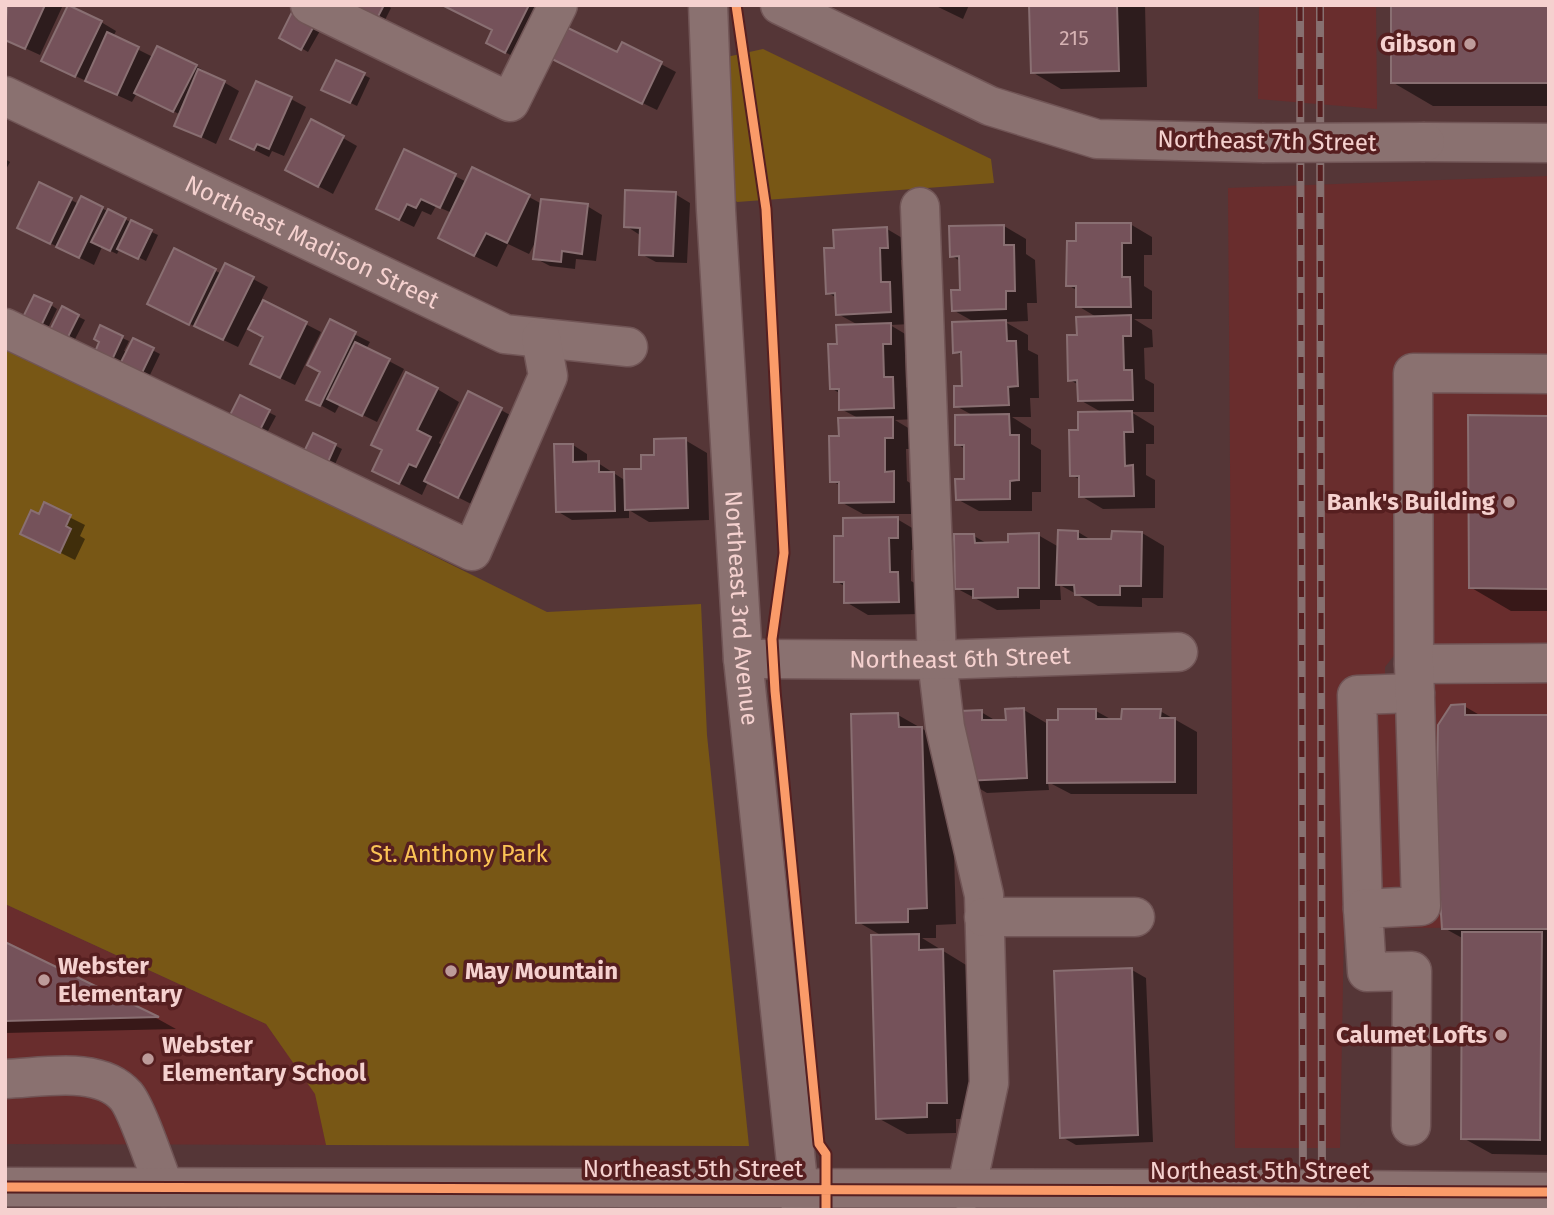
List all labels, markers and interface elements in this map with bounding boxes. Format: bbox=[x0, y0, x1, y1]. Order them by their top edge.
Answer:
house number: 215 bbox=[1059, 25, 1089, 51]
place label: Gibson bbox=[1380, 30, 1456, 58]
marker: Gibson bbox=[1462, 36, 1478, 52]
street label: Northeast 7th Street bbox=[1157, 125, 1377, 157]
street label: Northeast Madison Street bbox=[180, 170, 444, 315]
place label: Bank's Building bbox=[1327, 488, 1496, 516]
street label: Northeast 3rd Avenue bbox=[719, 490, 764, 727]
marker: Bank's Building bbox=[1501, 494, 1517, 510]
street label: Northeast 6th Street bbox=[849, 642, 1071, 674]
park label: St. Anthony Park bbox=[370, 840, 549, 868]
place label: Webster Elementary bbox=[58, 952, 183, 1008]
place label: May Mountain bbox=[465, 957, 618, 985]
marker: May Mountain bbox=[443, 963, 459, 979]
marker: Webster Elementary bbox=[36, 972, 52, 988]
place label: Calumet Lofts bbox=[1336, 1021, 1487, 1049]
marker: Calumet Lofts bbox=[1493, 1027, 1509, 1043]
place label: Webster Elementary School bbox=[162, 1031, 367, 1087]
marker: Webster Elementary School bbox=[140, 1051, 156, 1067]
street label: Northeast 5th Street bbox=[583, 1155, 804, 1183]
street label: Northeast 5th Street bbox=[1150, 1157, 1371, 1185]

